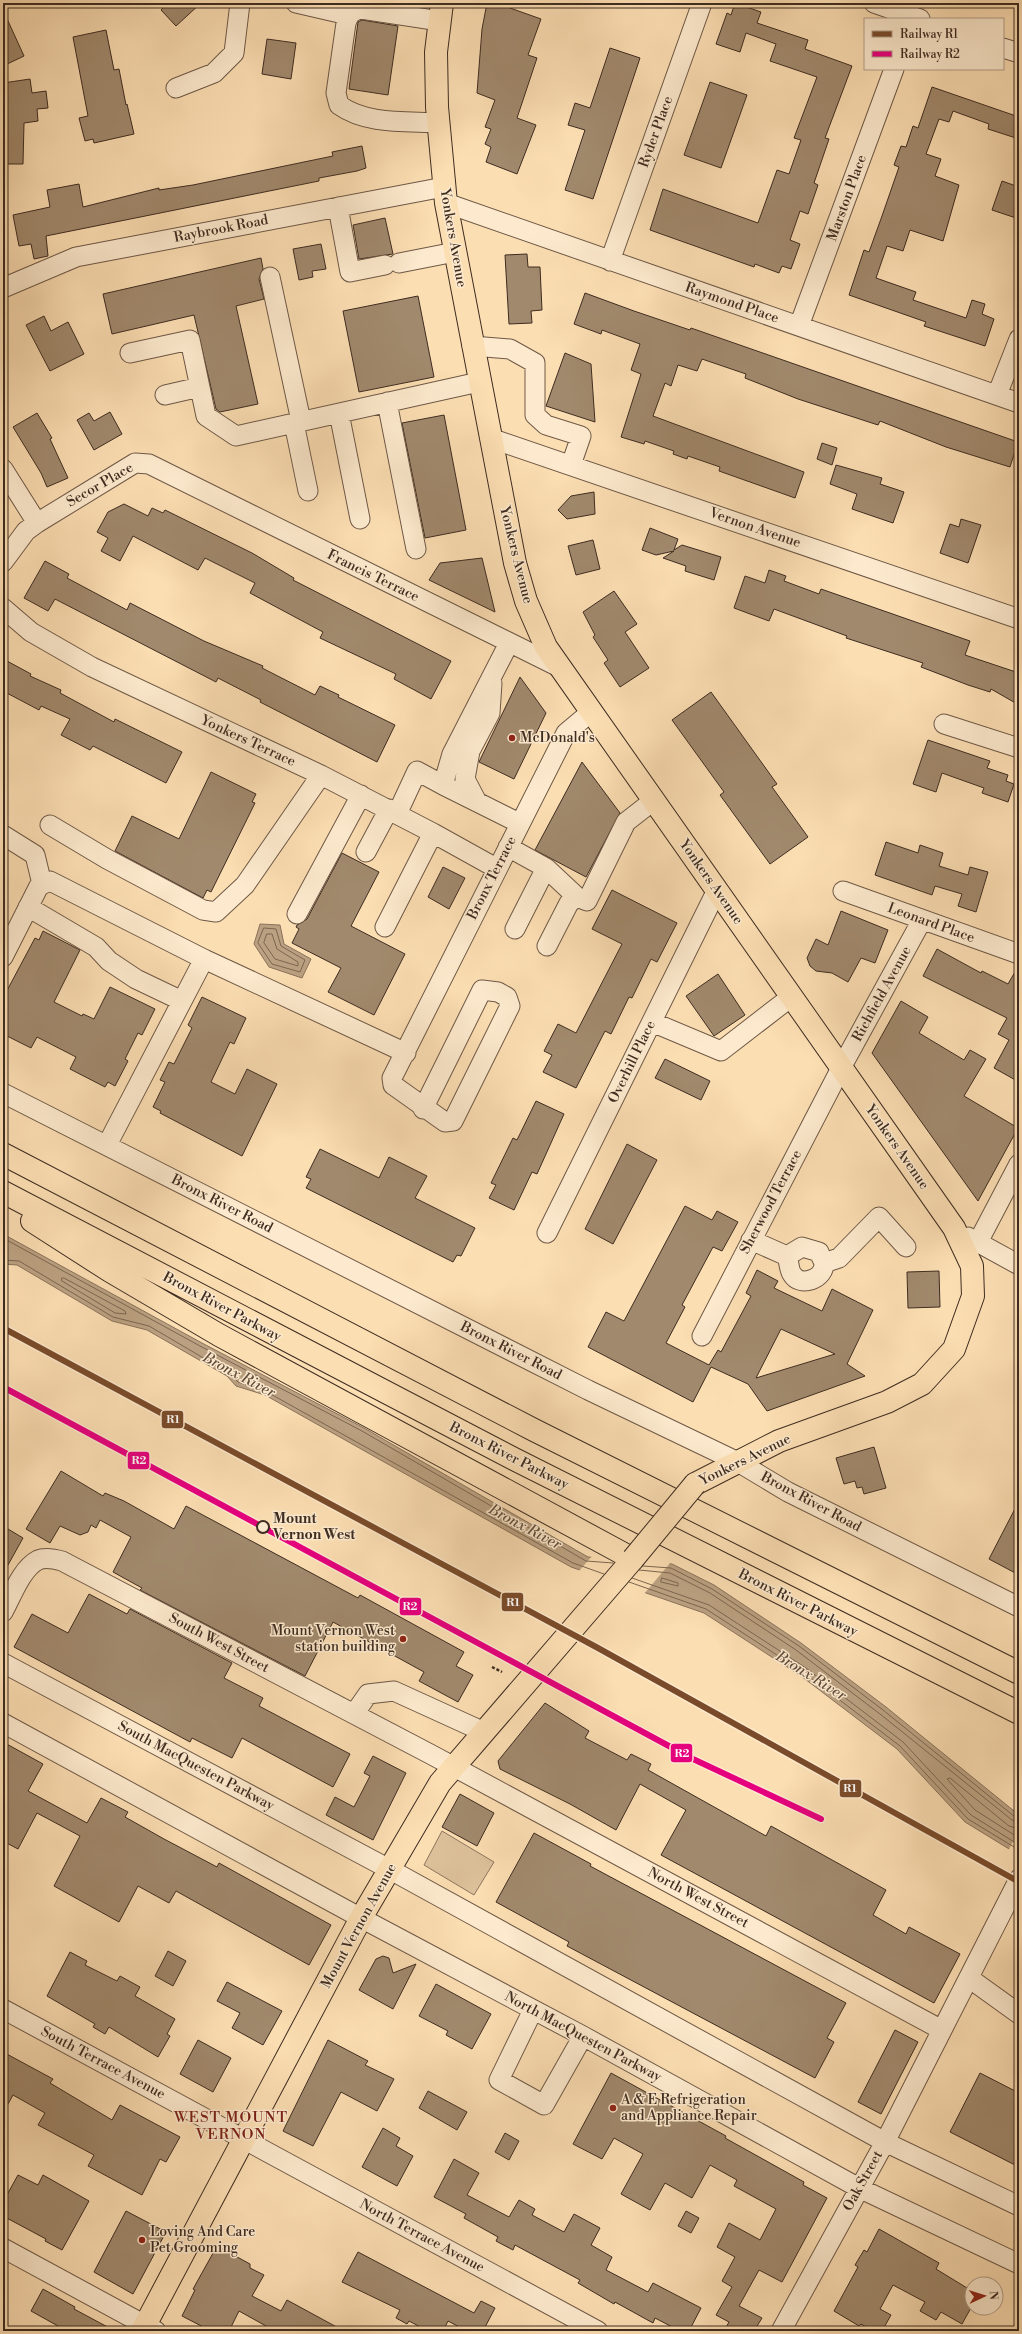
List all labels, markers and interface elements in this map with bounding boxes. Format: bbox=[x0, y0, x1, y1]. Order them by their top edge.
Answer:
legend bbox=[864, 18, 1004, 70]
text: Railway R1 bbox=[900, 27, 959, 42]
text: Railway R2 bbox=[900, 47, 960, 62]
street label: Ryder Place bbox=[635, 94, 677, 170]
street label: Marston Place bbox=[823, 152, 871, 244]
street label: Yonkers Avenue bbox=[435, 186, 471, 289]
street label: Raybrook Road bbox=[172, 211, 270, 247]
street label: Raymond Place bbox=[683, 279, 781, 327]
street label: Secor Place bbox=[63, 459, 137, 511]
street label: Yonkers Avenue bbox=[495, 503, 537, 606]
street label: Vernon Avenue bbox=[706, 504, 803, 552]
street label: Francis Terrace bbox=[324, 546, 422, 606]
street label: Yonkers Terrace bbox=[197, 711, 298, 771]
place label: McDonald's bbox=[520, 729, 595, 747]
marker: McDonald's bbox=[507, 733, 517, 743]
street label: Bronx Terrace bbox=[463, 833, 521, 924]
street label: Yonkers Avenue bbox=[674, 835, 747, 928]
street label: Leonard Place bbox=[885, 899, 977, 947]
street label: Richfield Avenue bbox=[848, 943, 916, 1045]
street label: Overhill Place bbox=[604, 1018, 660, 1106]
street label: Yonkers Avenue bbox=[860, 1100, 933, 1193]
street label: Sherwood Terrace bbox=[736, 1147, 806, 1257]
street label: Bronx River Road bbox=[167, 1170, 276, 1237]
street label: Bronx River Parkway bbox=[159, 1268, 284, 1346]
street label: Bronx River Road bbox=[456, 1317, 565, 1384]
water label: Bronx River bbox=[198, 1347, 279, 1402]
line badge: R1 bbox=[161, 1410, 184, 1429]
text: R1 bbox=[166, 1413, 180, 1427]
street label: Bronx River Parkway bbox=[445, 1418, 572, 1494]
street label: Yonkers Avenue bbox=[695, 1430, 794, 1490]
line badge: R2 bbox=[127, 1451, 150, 1470]
text: R2 bbox=[131, 1454, 147, 1468]
street label: Bronx River Road bbox=[757, 1467, 864, 1536]
water label: Bronx River bbox=[484, 1499, 565, 1554]
place label: Mount Vernon West bbox=[272, 1510, 356, 1544]
marker: Mount Vernon West bbox=[256, 1520, 270, 1534]
street label: Bronx River Parkway bbox=[734, 1565, 861, 1641]
line badge: R1 bbox=[501, 1592, 524, 1612]
text: R1 bbox=[506, 1596, 520, 1610]
line badge: R2 bbox=[399, 1597, 422, 1616]
text: R2 bbox=[402, 1600, 418, 1614]
street label: South West Street bbox=[166, 1609, 272, 1677]
place label: Mount Vernon West station building bbox=[271, 1622, 396, 1656]
marker: Mount Vernon West station building bbox=[398, 1634, 408, 1644]
water label: Bronx River bbox=[771, 1646, 850, 1706]
street label: South MacQuesten Parkway bbox=[115, 1717, 278, 1815]
line badge: R2 bbox=[670, 1743, 693, 1763]
text: R2 bbox=[674, 1747, 690, 1761]
line badge: R1 bbox=[839, 1779, 862, 1798]
text: R1 bbox=[843, 1782, 857, 1796]
street label: Mount Vernon Avenue bbox=[317, 1860, 401, 1992]
street label: North West Street bbox=[644, 1864, 752, 1932]
street label: North MacQuesten Parkway bbox=[501, 1988, 665, 2086]
street label: South Terrace Avenue bbox=[38, 2023, 168, 2103]
place label: A & E Refrigeration and Appliance Repair bbox=[620, 2091, 757, 2125]
marker: A & E Refrigeration and Appliance Repair bbox=[608, 2103, 618, 2113]
district label: WEST MOUNT VERNON bbox=[173, 2108, 288, 2144]
street label: Oak Street bbox=[839, 2148, 887, 2214]
street label: North Terrace Avenue bbox=[356, 2195, 488, 2277]
place label: Loving And Care Pet Grooming bbox=[150, 2223, 255, 2257]
marker: Loving And Care Pet Grooming bbox=[137, 2235, 147, 2245]
north arrow bbox=[964, 2276, 1004, 2316]
text: N bbox=[986, 2291, 1000, 2300]

